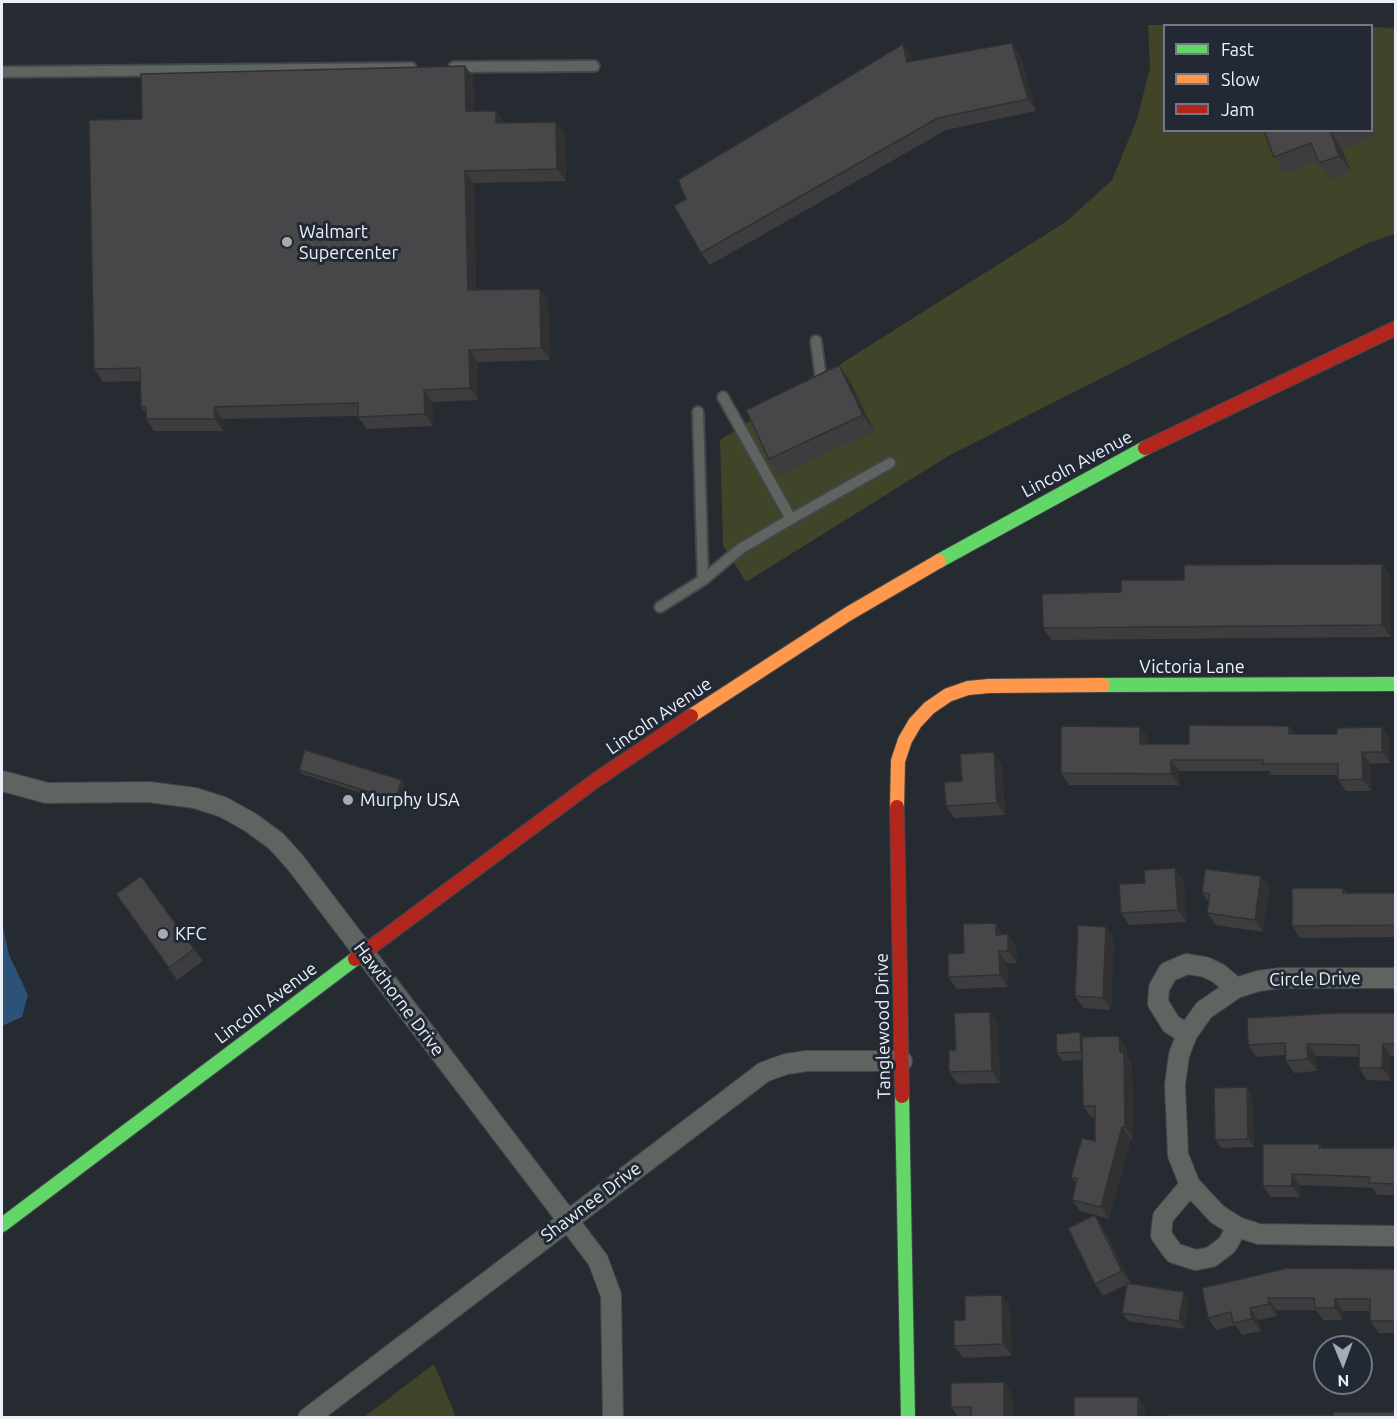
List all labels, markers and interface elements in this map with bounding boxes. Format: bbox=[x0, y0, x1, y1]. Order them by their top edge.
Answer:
legend bbox=[1163, 24, 1373, 132]
text: Fast bbox=[1221, 39, 1254, 59]
text: Slow bbox=[1221, 69, 1260, 89]
text: Jam bbox=[1221, 99, 1255, 119]
place label: Walmart Supercenter bbox=[299, 221, 398, 264]
marker: Walmart Supercenter bbox=[280, 235, 294, 249]
street label: Lincoln Avenue bbox=[1018, 426, 1136, 502]
street label: Victoria Lane bbox=[1139, 656, 1245, 678]
street label: Lincoln Avenue bbox=[602, 673, 716, 759]
place label: Murphy USA bbox=[360, 789, 460, 811]
marker: Murphy USA bbox=[341, 793, 355, 807]
place label: KFC bbox=[175, 923, 206, 945]
marker: KFC bbox=[156, 927, 170, 941]
street label: Hawthorne Drive bbox=[349, 938, 449, 1060]
street label: Tanglewood Drive bbox=[871, 953, 895, 1099]
street label: Lincoln Avenue bbox=[211, 958, 321, 1048]
street label: Circle Drive bbox=[1269, 967, 1361, 991]
street label: Shawnee Drive bbox=[537, 1157, 645, 1247]
north arrow bbox=[1313, 1335, 1373, 1395]
text: N bbox=[1337, 1372, 1349, 1390]

